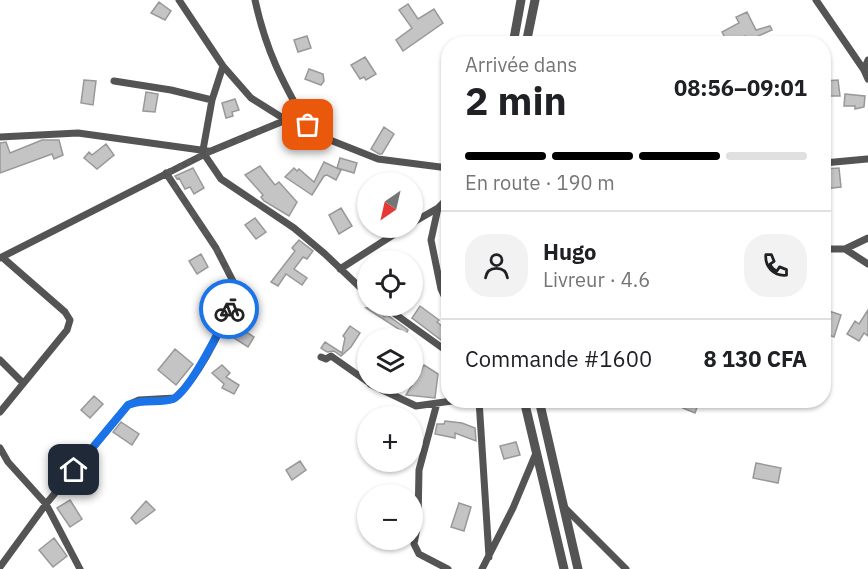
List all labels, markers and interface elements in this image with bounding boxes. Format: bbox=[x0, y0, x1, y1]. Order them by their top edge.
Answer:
text: Arrivée dans bbox=[465, 51, 577, 78]
text: 08:56–09:01 bbox=[674, 73, 807, 102]
text: 2 min bbox=[465, 75, 567, 126]
pin bbox=[282, 99, 333, 150]
icon: bag bbox=[291, 108, 324, 141]
text: En route · 190 m bbox=[465, 169, 615, 196]
north arrow bbox=[357, 172, 423, 238]
map controls bbox=[357, 172, 423, 550]
button: person bbox=[465, 234, 528, 297]
button: phone bbox=[744, 234, 807, 297]
text: Hugo bbox=[543, 237, 596, 266]
button: locate bbox=[357, 250, 423, 316]
text: Livreur · 4.6 bbox=[543, 266, 650, 293]
courier bbox=[199, 279, 259, 339]
icon: bike bbox=[213, 293, 246, 326]
button: layers bbox=[357, 328, 423, 394]
text: Commande #1600 bbox=[465, 344, 652, 373]
text: 8 130 CFA bbox=[703, 344, 807, 373]
button: + bbox=[357, 406, 423, 472]
pin bbox=[48, 444, 99, 495]
icon: home bbox=[57, 453, 90, 486]
button: − bbox=[357, 484, 423, 550]

